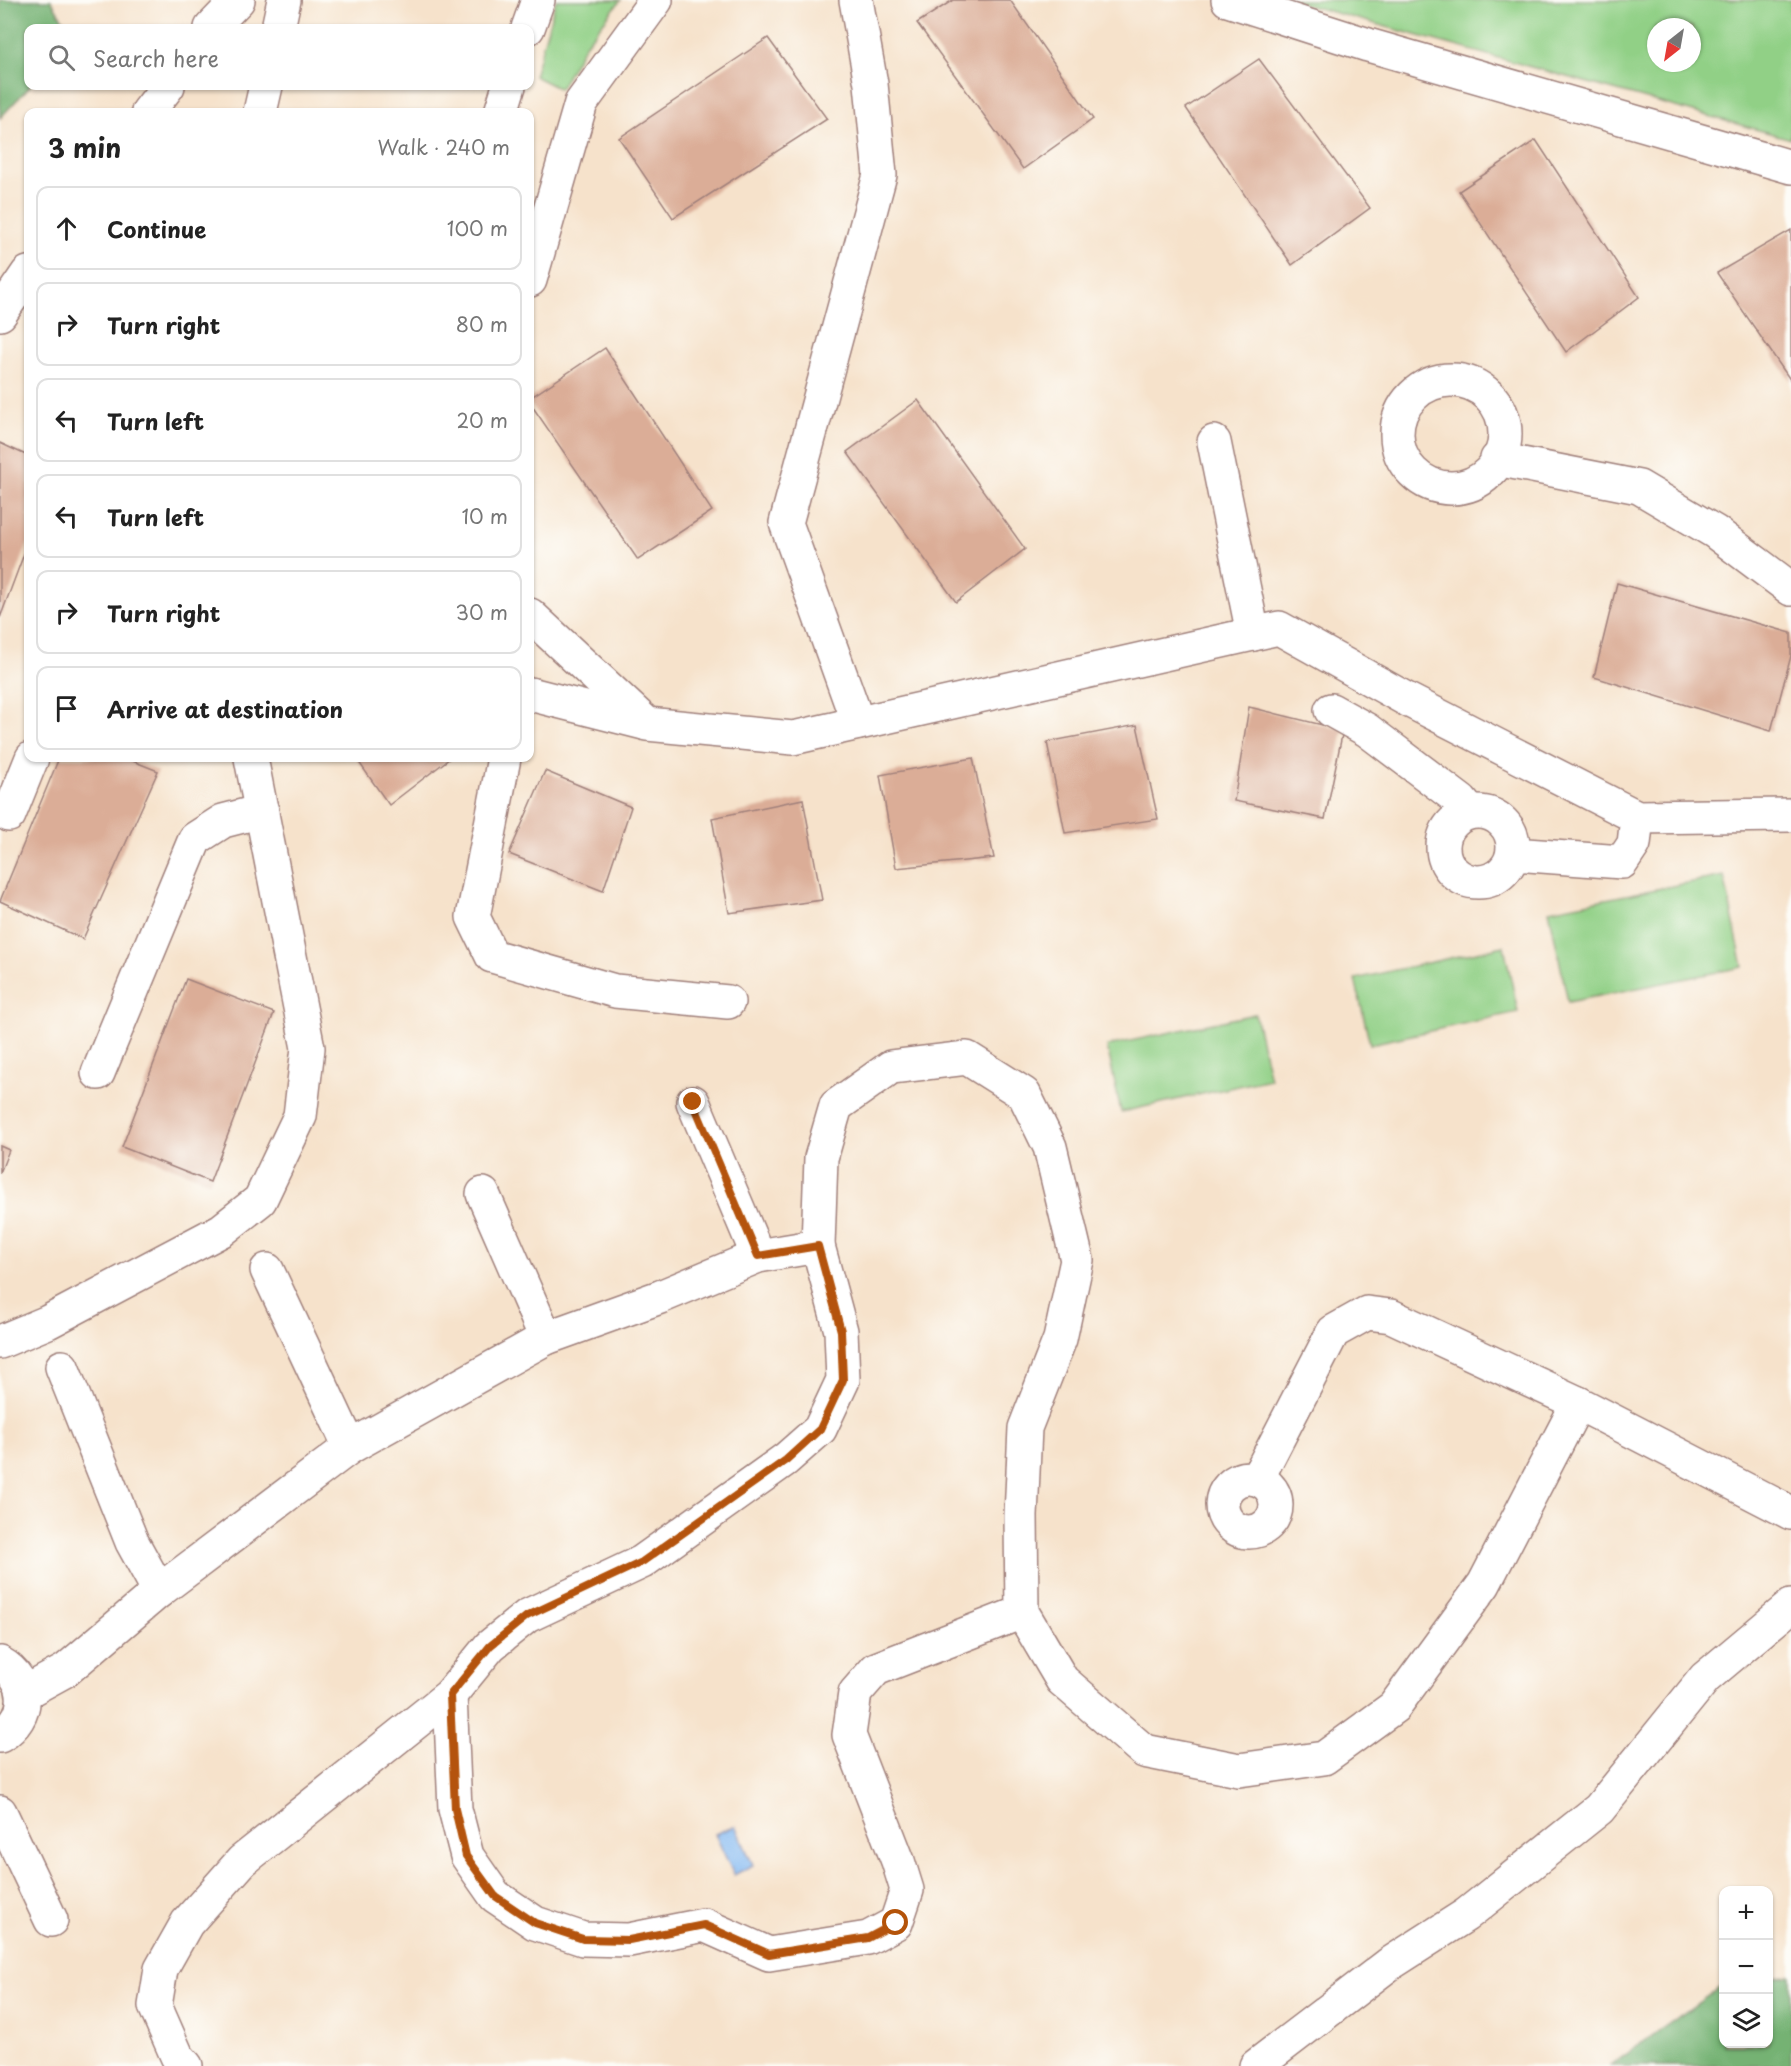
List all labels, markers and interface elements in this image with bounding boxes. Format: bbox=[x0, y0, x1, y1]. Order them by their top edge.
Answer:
north arrow bbox=[1647, 18, 1701, 72]
search box bbox=[24, 24, 534, 90]
icon: search bbox=[45, 41, 78, 74]
text: Search here bbox=[93, 41, 219, 74]
text: 3 min bbox=[48, 128, 121, 167]
text: Walk · 240 m bbox=[377, 132, 510, 162]
icon: ahead bbox=[50, 212, 83, 245]
text: Continue bbox=[107, 212, 206, 245]
text: 100 m bbox=[447, 213, 508, 243]
icon: right bbox=[50, 308, 83, 341]
text: Turn right bbox=[107, 308, 220, 341]
text: 80 m bbox=[456, 309, 508, 339]
icon: left bbox=[50, 404, 83, 437]
text: Turn left bbox=[107, 404, 204, 437]
text: 20 m bbox=[456, 405, 508, 435]
icon: left bbox=[50, 500, 83, 533]
text: Turn left bbox=[107, 500, 204, 533]
text: 10 m bbox=[461, 501, 508, 531]
icon: right bbox=[50, 596, 83, 629]
text: Turn right bbox=[107, 596, 220, 629]
text: 30 m bbox=[455, 597, 508, 627]
icon: arrive bbox=[50, 692, 83, 725]
text: Arrive at destination bbox=[107, 692, 343, 725]
route end bbox=[679, 1088, 705, 1114]
map controls bbox=[1719, 1886, 1773, 2048]
button: + bbox=[1719, 1886, 1773, 1940]
route start bbox=[882, 1909, 908, 1935]
button: − bbox=[1719, 1940, 1773, 1994]
button: layers bbox=[1719, 1994, 1773, 2048]

